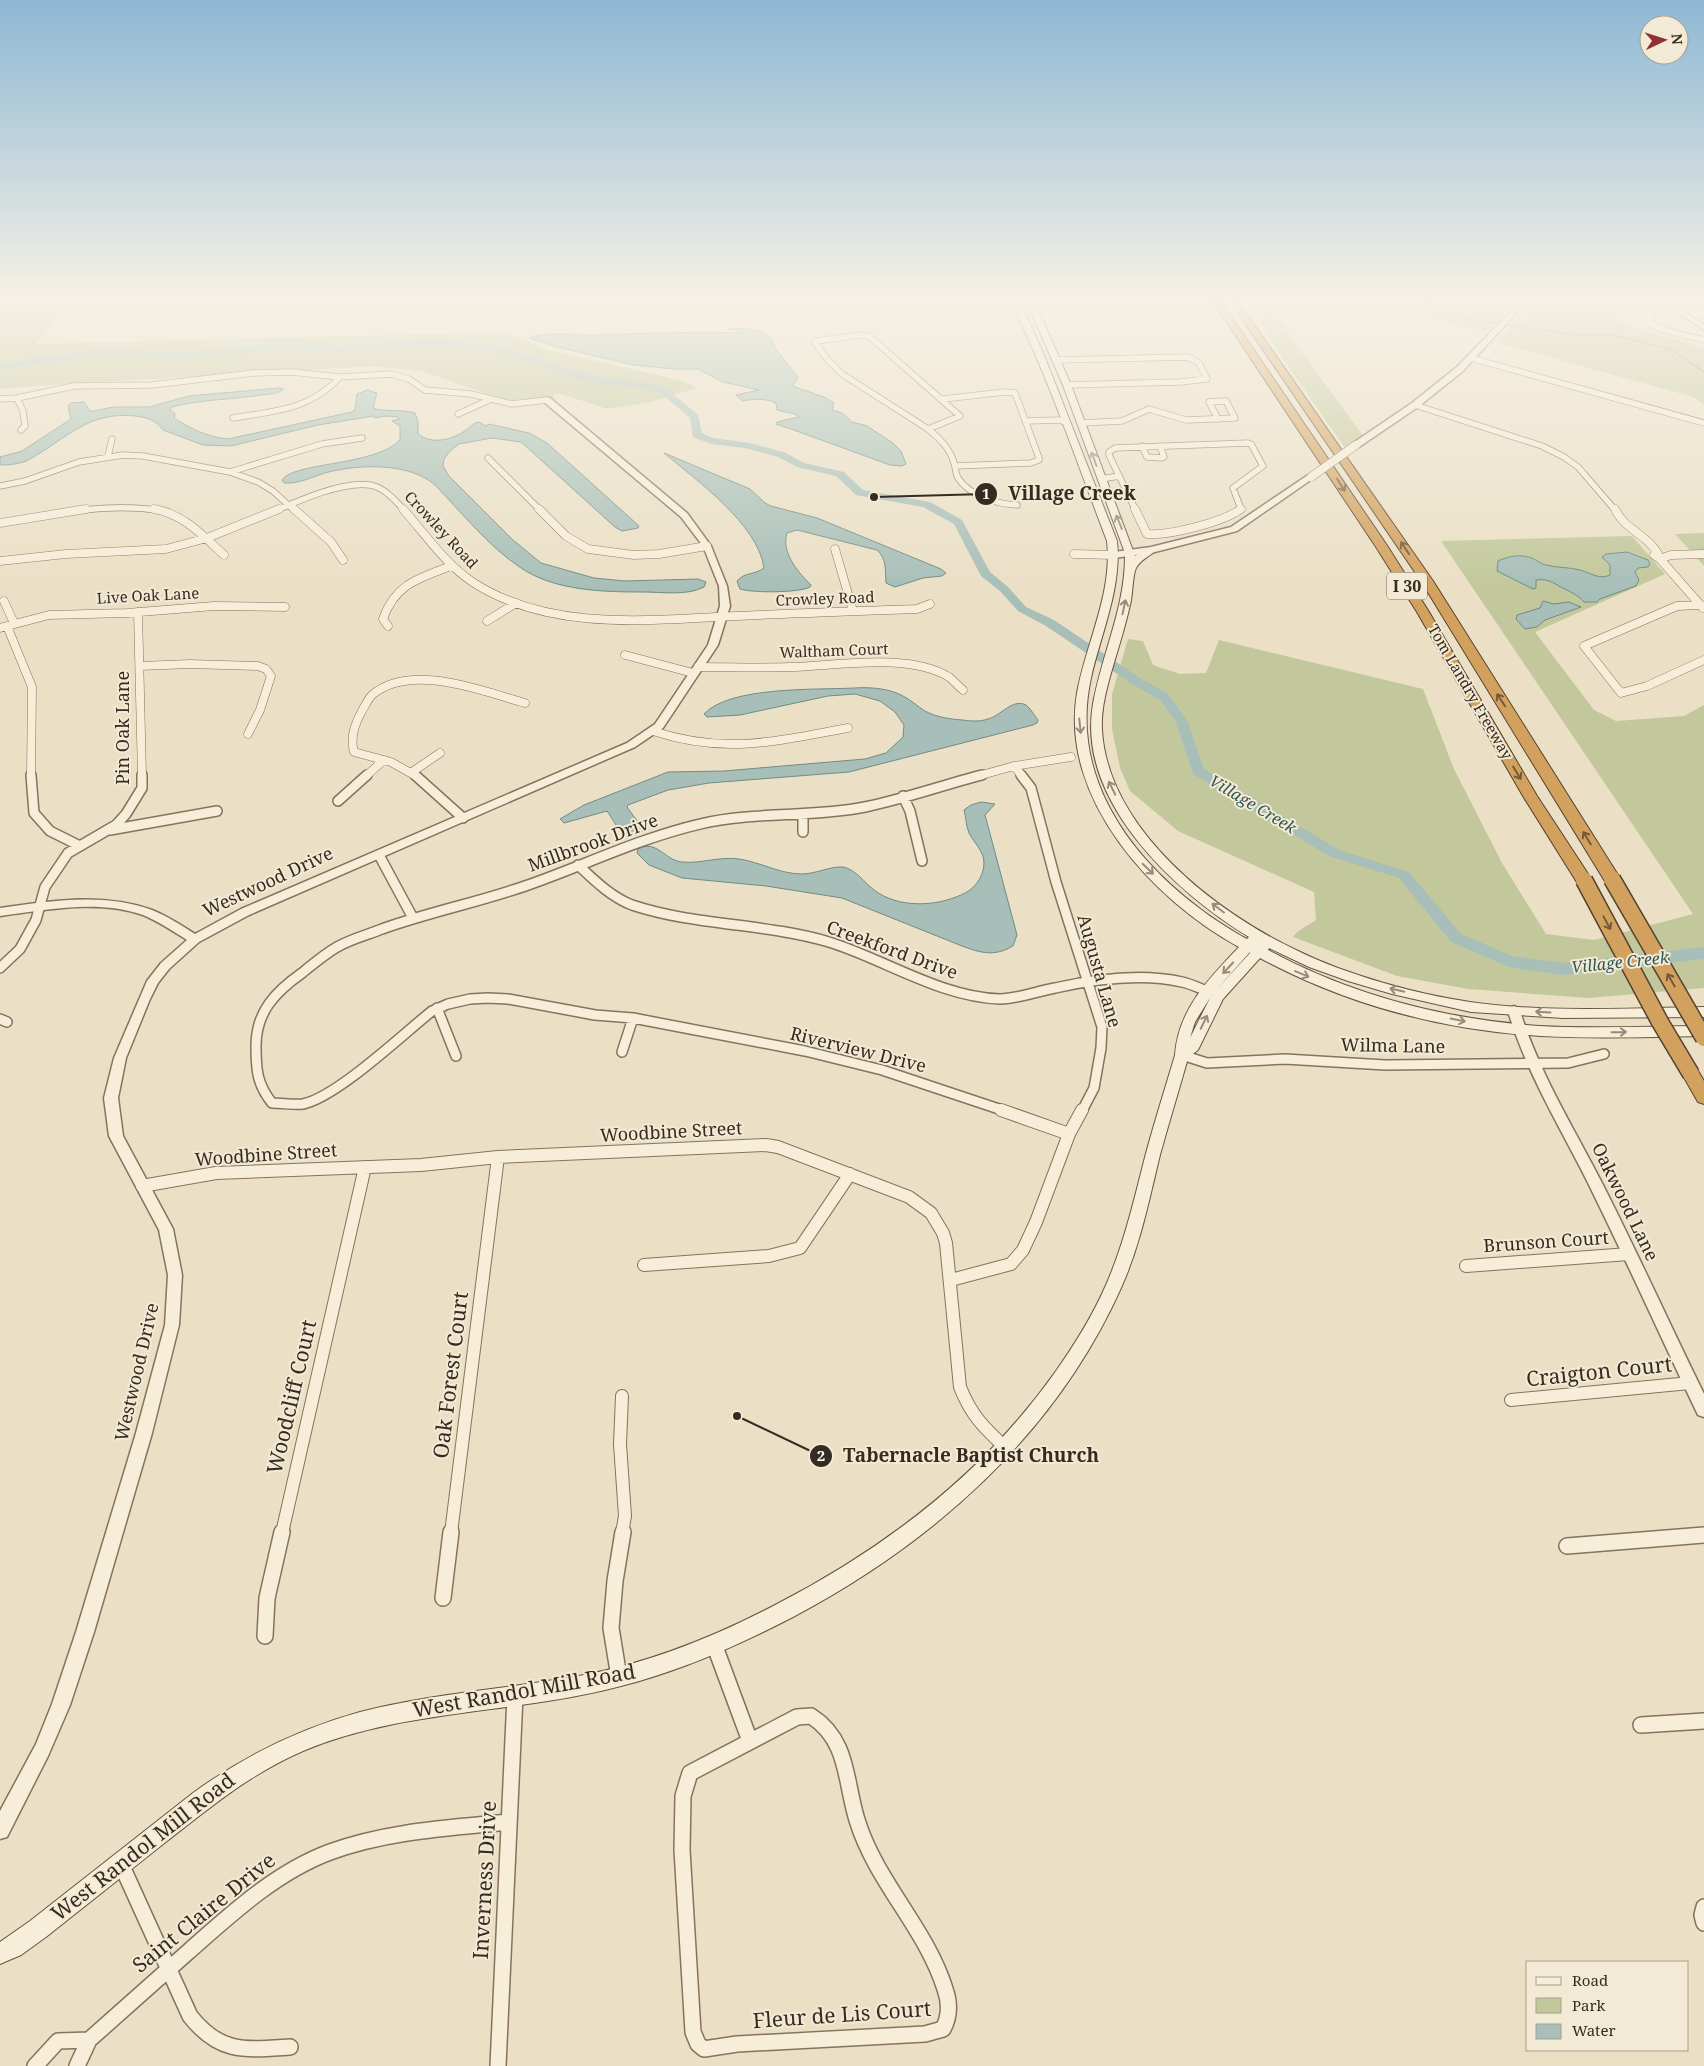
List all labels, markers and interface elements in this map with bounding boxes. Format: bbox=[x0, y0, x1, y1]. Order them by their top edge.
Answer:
north arrow bbox=[1639, 15, 1689, 65]
text: N bbox=[1668, 33, 1687, 45]
one-way arrow bbox=[1089, 452, 1098, 467]
callout: Village Creek bbox=[974, 477, 1146, 511]
one-way arrow bbox=[1336, 478, 1347, 492]
text: Village Creek bbox=[1008, 480, 1137, 506]
text: 1 bbox=[982, 483, 990, 503]
street label: Crowley Road bbox=[401, 486, 483, 572]
one-way arrow bbox=[1114, 515, 1123, 531]
one-way arrow bbox=[1400, 541, 1410, 555]
road number: I 30 bbox=[1387, 572, 1427, 600]
street label: Live Oak Lane bbox=[96, 582, 200, 608]
street label: Crowley Road bbox=[775, 586, 875, 610]
one-way arrow bbox=[1120, 599, 1129, 615]
street label: Tom Landry Freeway bbox=[1424, 620, 1518, 763]
street label: Waltham Court bbox=[779, 638, 889, 662]
street label: Pin Oak Lane bbox=[110, 671, 134, 785]
one-way arrow bbox=[1496, 693, 1506, 707]
one-way arrow bbox=[1075, 718, 1085, 734]
one-way arrow bbox=[1512, 765, 1522, 780]
water label: Village Creek bbox=[1205, 769, 1301, 839]
one-way arrow bbox=[1107, 781, 1116, 796]
street label: Millbrook Drive bbox=[524, 807, 661, 877]
one-way arrow bbox=[1582, 831, 1592, 845]
street label: Westwood Drive bbox=[198, 840, 337, 922]
one-way arrow bbox=[1142, 863, 1154, 875]
one-way arrow bbox=[1212, 903, 1225, 914]
street label: Augusta Lane bbox=[1072, 911, 1128, 1030]
street label: Creekford Drive bbox=[823, 914, 961, 984]
one-way arrow bbox=[1603, 915, 1612, 930]
water label: Village Creek bbox=[1570, 946, 1671, 978]
one-way arrow bbox=[1222, 962, 1234, 975]
one-way arrow bbox=[1295, 970, 1310, 979]
one-way arrow bbox=[1665, 974, 1675, 988]
one-way arrow bbox=[1389, 985, 1405, 995]
one-way arrow bbox=[1535, 1008, 1551, 1017]
one-way arrow bbox=[1200, 1015, 1209, 1030]
one-way arrow bbox=[1449, 1015, 1465, 1025]
street label: Riverview Drive bbox=[788, 1021, 929, 1078]
one-way arrow bbox=[1611, 1027, 1627, 1037]
street label: Wilma Lane bbox=[1341, 1032, 1446, 1058]
street label: Woodbine Street bbox=[599, 1115, 743, 1147]
street label: Woodbine Street bbox=[194, 1137, 338, 1171]
street label: Oakwood Lane bbox=[1587, 1138, 1665, 1265]
street label: Brunson Court bbox=[1482, 1225, 1609, 1257]
street label: Oak Forest Court bbox=[426, 1290, 474, 1460]
street label: Westwood Drive bbox=[108, 1300, 164, 1443]
street label: Woodcliff Court bbox=[260, 1317, 322, 1477]
street label: Craigton Court bbox=[1525, 1349, 1673, 1393]
callout: Tabernacle Baptist Church bbox=[808, 1439, 1109, 1473]
text: Tabernacle Baptist Church bbox=[843, 1442, 1099, 1468]
text: 2 bbox=[817, 1445, 825, 1465]
street label: West Randol Mill Road bbox=[410, 1657, 638, 1723]
street label: West Randol Mill Road bbox=[45, 1766, 240, 1927]
street label: Inverness Drive bbox=[466, 1800, 502, 1960]
street label: Saint Claire Drive bbox=[126, 1846, 281, 1979]
legend bbox=[1526, 1961, 1689, 2051]
text: Road bbox=[1572, 1970, 1608, 1990]
street label: Fleur de Lis Court bbox=[752, 1994, 932, 2034]
text: Park bbox=[1572, 1995, 1606, 2015]
text: Water bbox=[1572, 2020, 1615, 2040]

